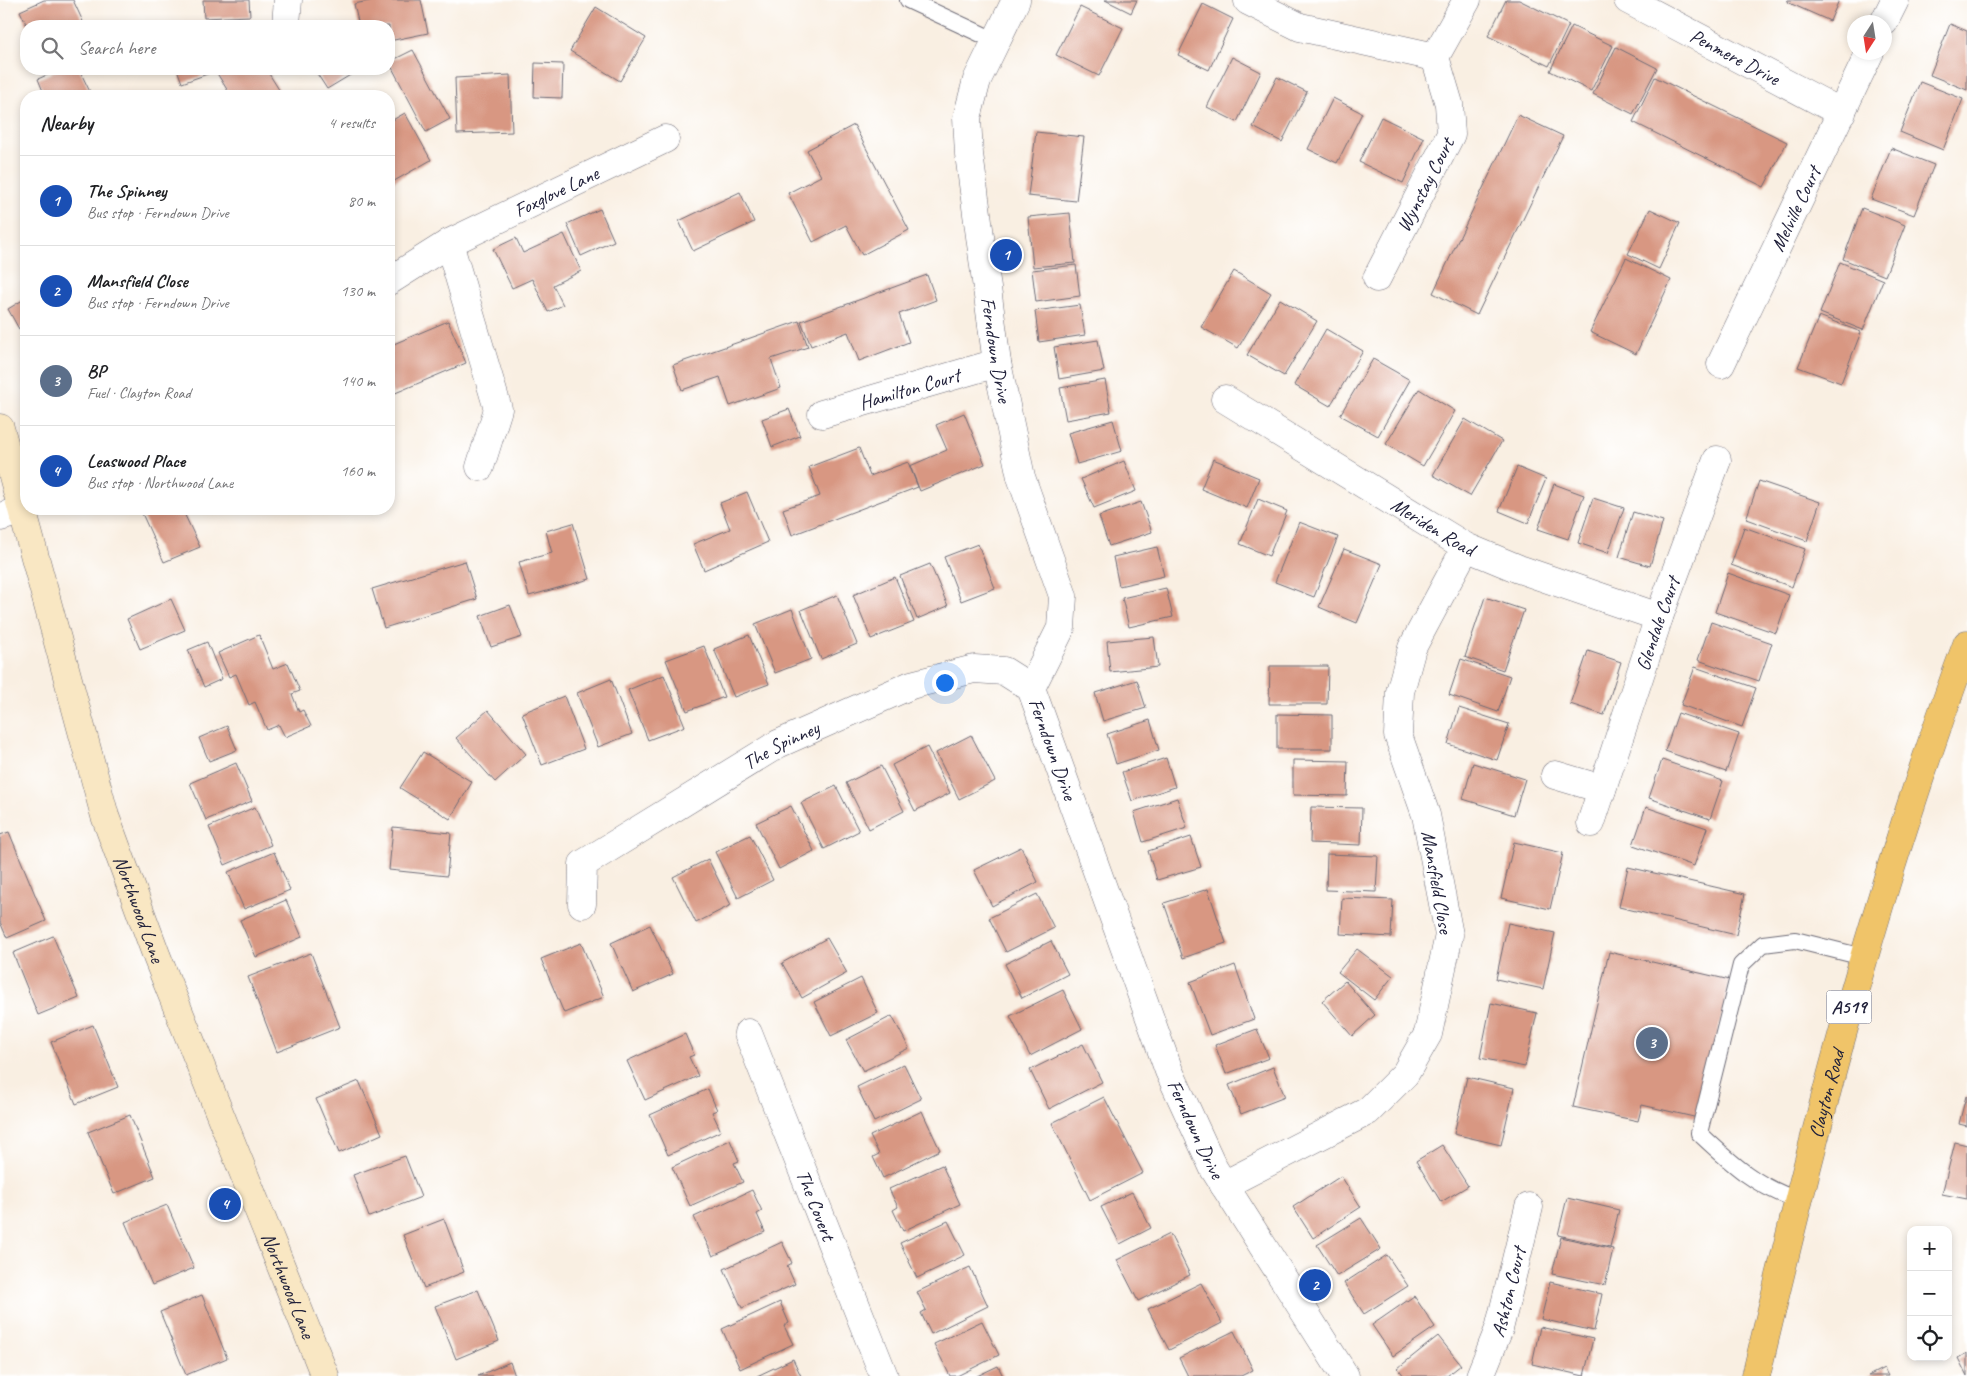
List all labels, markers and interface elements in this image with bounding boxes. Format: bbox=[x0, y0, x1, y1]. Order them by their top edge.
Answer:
north arrow bbox=[1847, 15, 1892, 60]
search box bbox=[20, 20, 395, 75]
street label: Penmere Drive bbox=[1686, 23, 1785, 91]
icon: search bbox=[38, 34, 66, 62]
text: Search here bbox=[78, 36, 155, 60]
text: Nearby bbox=[40, 110, 93, 136]
text: 4 results bbox=[328, 113, 375, 133]
street label: Wynstay Court bbox=[1391, 131, 1461, 236]
street label: Melville Court bbox=[1764, 159, 1827, 255]
street label: Foxglove Lane bbox=[510, 160, 604, 222]
text: The Spinney bbox=[87, 179, 167, 203]
text: 1 bbox=[52, 191, 60, 211]
text: 80 m bbox=[348, 191, 375, 211]
text: Bus stop · Ferndown Drive bbox=[87, 203, 229, 223]
pin: 1 bbox=[990, 236, 1022, 274]
text: Mansfield Close bbox=[87, 269, 188, 293]
text: 2 bbox=[52, 281, 60, 301]
text: 130 m bbox=[341, 281, 375, 301]
text: Bus stop · Ferndown Drive bbox=[87, 293, 229, 313]
street label: Ferndown Drive bbox=[976, 296, 1018, 406]
text: BP bbox=[87, 359, 106, 383]
street label: Hamilton Court bbox=[856, 361, 966, 415]
text: 3 bbox=[52, 371, 60, 391]
text: 140 m bbox=[341, 371, 375, 391]
text: Fuel · Clayton Road bbox=[87, 383, 191, 403]
text: Leaswood Place bbox=[87, 449, 185, 473]
text: 4 bbox=[52, 461, 60, 481]
text: 160 m bbox=[341, 461, 375, 481]
text: Bus stop · Northwood Lane bbox=[87, 473, 233, 493]
street label: Meriden Road bbox=[1387, 492, 1481, 563]
street label: Glendale Court bbox=[1630, 570, 1686, 674]
your location bbox=[932, 670, 958, 696]
street label: Ferndown Drive bbox=[1023, 695, 1083, 805]
street label: The Spinney bbox=[738, 715, 824, 775]
street label: Mansfield Close bbox=[1416, 829, 1459, 937]
street label: Northwood Lane bbox=[108, 852, 171, 967]
road number: A519 bbox=[1826, 990, 1872, 1024]
pin: 3 bbox=[1636, 1024, 1668, 1062]
street label: Clayton Road bbox=[1803, 1044, 1851, 1140]
street label: Ferndown Drive bbox=[1162, 1076, 1230, 1185]
street label: The Covert bbox=[791, 1166, 842, 1246]
pin: 4 bbox=[209, 1185, 241, 1223]
map controls bbox=[1907, 1226, 1952, 1361]
button: + bbox=[1907, 1226, 1952, 1271]
street label: Northwood Lane bbox=[256, 1229, 322, 1343]
street label: Ashton Court bbox=[1485, 1241, 1532, 1340]
pin: 2 bbox=[1299, 1266, 1331, 1304]
button: − bbox=[1907, 1271, 1952, 1316]
button: locate bbox=[1907, 1316, 1952, 1361]

